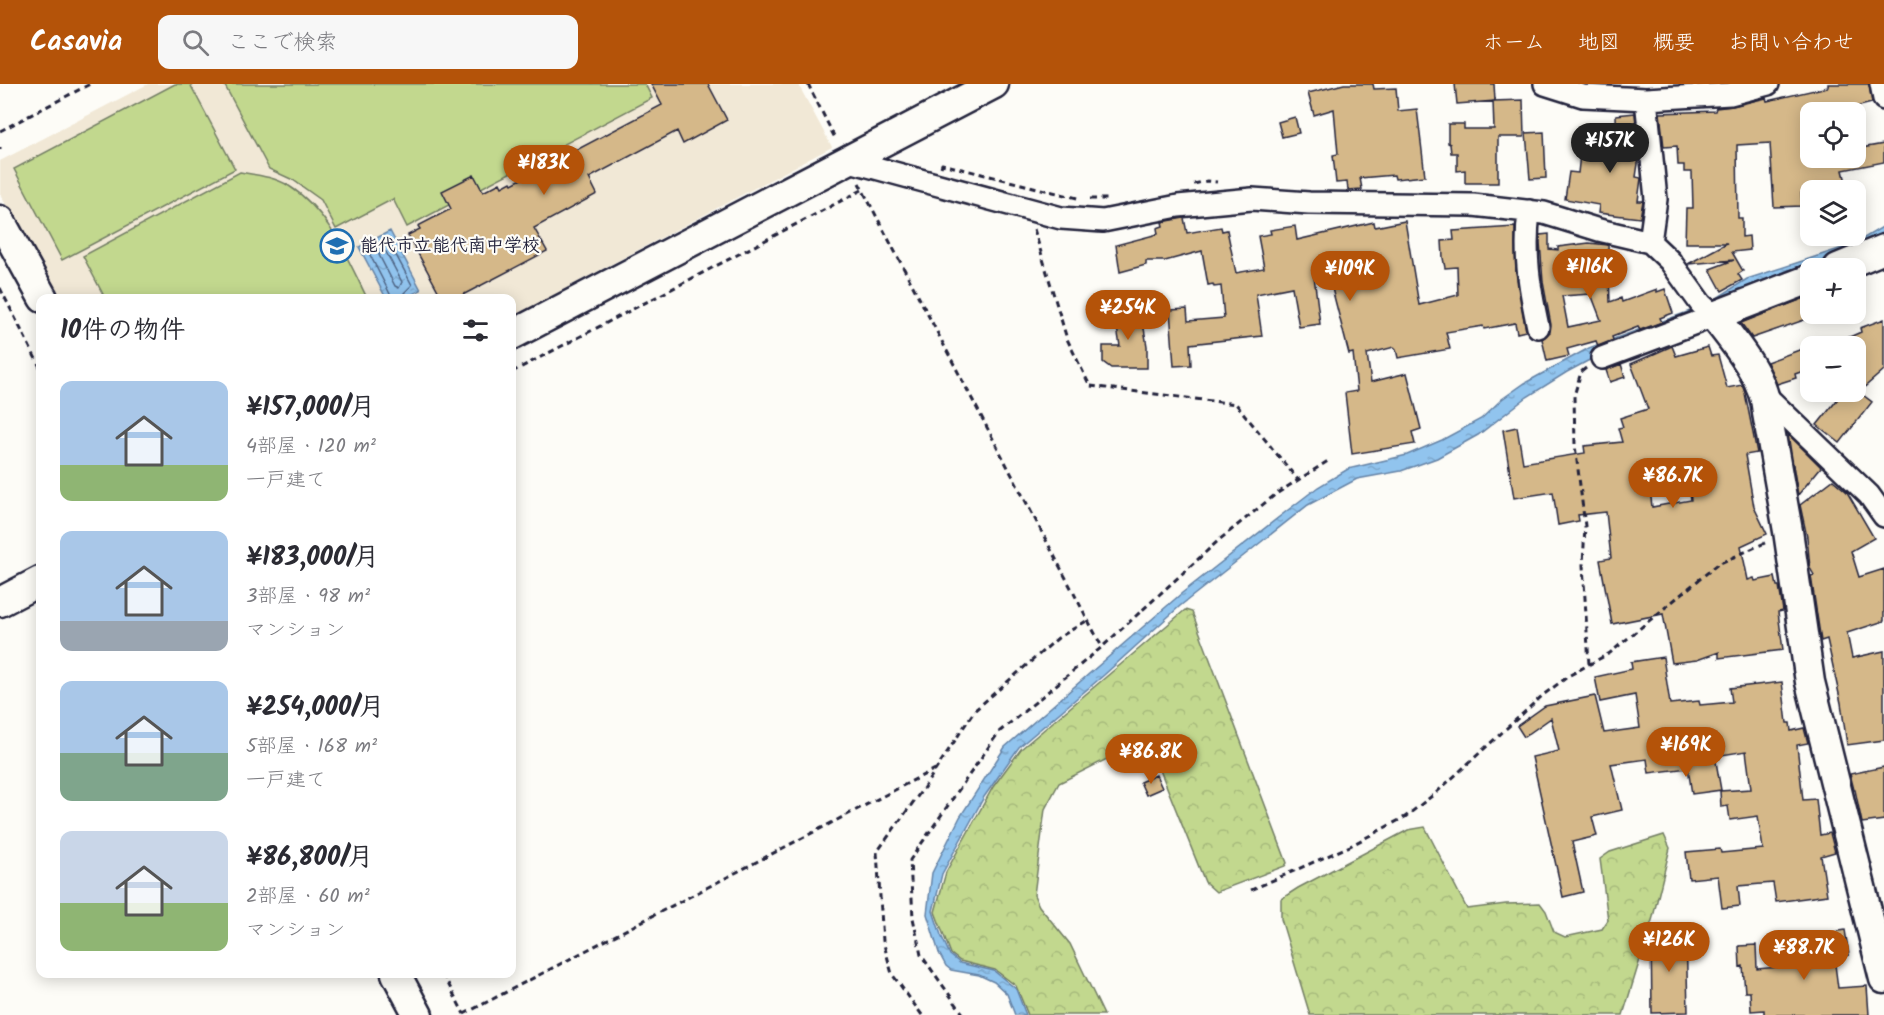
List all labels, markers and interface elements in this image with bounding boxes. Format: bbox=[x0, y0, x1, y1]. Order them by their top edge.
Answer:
search box bbox=[158, 15, 578, 69]
text: Casavia bbox=[30, 20, 122, 65]
icon: search bbox=[179, 26, 212, 59]
text: ここで検索 bbox=[227, 26, 337, 61]
text: ホーム bbox=[1483, 27, 1545, 60]
text: 地図 bbox=[1578, 27, 1620, 60]
text: 概要 bbox=[1653, 27, 1695, 60]
text: お問い合わせ bbox=[1728, 27, 1854, 60]
map controls bbox=[1800, 102, 1866, 402]
button: locate bbox=[1800, 102, 1866, 168]
pin: ¥157K bbox=[1568, 123, 1652, 174]
text: ¥157K bbox=[1585, 126, 1635, 158]
pin: ¥183K bbox=[502, 145, 586, 196]
text: ¥183K bbox=[517, 148, 571, 180]
button: layers bbox=[1800, 180, 1866, 246]
school or university icon: 能代市立能代南中学校 bbox=[319, 228, 355, 264]
place label: 能代市立能代南中学校 bbox=[360, 232, 540, 261]
pin: ¥116K bbox=[1548, 249, 1632, 300]
pin: ¥109K bbox=[1308, 251, 1392, 302]
text: ¥116K bbox=[1566, 252, 1614, 284]
text: ¥109K bbox=[1325, 254, 1375, 286]
button: + bbox=[1800, 258, 1866, 324]
pin: ¥254K bbox=[1086, 290, 1170, 341]
text: ¥254K bbox=[1099, 293, 1157, 325]
text: 10件の物件 bbox=[60, 310, 185, 352]
icon: filters bbox=[459, 314, 492, 347]
button: − bbox=[1800, 336, 1866, 402]
text: ¥157,000/月 bbox=[246, 387, 375, 429]
icon: home bbox=[108, 405, 180, 477]
text: 4部屋 · 120 m² bbox=[246, 431, 376, 463]
pin: ¥86.7K bbox=[1624, 458, 1722, 509]
text: ¥86.7K bbox=[1642, 461, 1704, 493]
text: 一戸建て bbox=[246, 465, 326, 497]
text: ¥183,000/月 bbox=[246, 537, 380, 579]
icon: home bbox=[108, 555, 180, 627]
text: 3部屋 · 98 m² bbox=[246, 581, 370, 613]
text: マンション bbox=[246, 615, 345, 647]
text: ¥254,000/月 bbox=[246, 687, 385, 729]
icon: home bbox=[108, 705, 180, 777]
pin: ¥169K bbox=[1644, 727, 1728, 778]
text: ¥169K bbox=[1660, 730, 1712, 762]
text: 5部屋 · 168 m² bbox=[246, 731, 377, 763]
pin: ¥86.8K bbox=[1102, 734, 1200, 785]
text: ¥86.8K bbox=[1119, 737, 1183, 769]
text: 一戸建て bbox=[246, 765, 326, 797]
text: ¥86,800/月 bbox=[246, 837, 374, 879]
icon: home bbox=[108, 855, 180, 927]
text: 2部屋 · 60 m² bbox=[246, 881, 370, 913]
text: マンション bbox=[246, 915, 345, 947]
pin: ¥126K bbox=[1627, 922, 1711, 973]
text: ¥126K bbox=[1643, 925, 1695, 957]
pin: ¥88.7K bbox=[1755, 930, 1853, 981]
text: ¥88.7K bbox=[1773, 933, 1835, 965]

